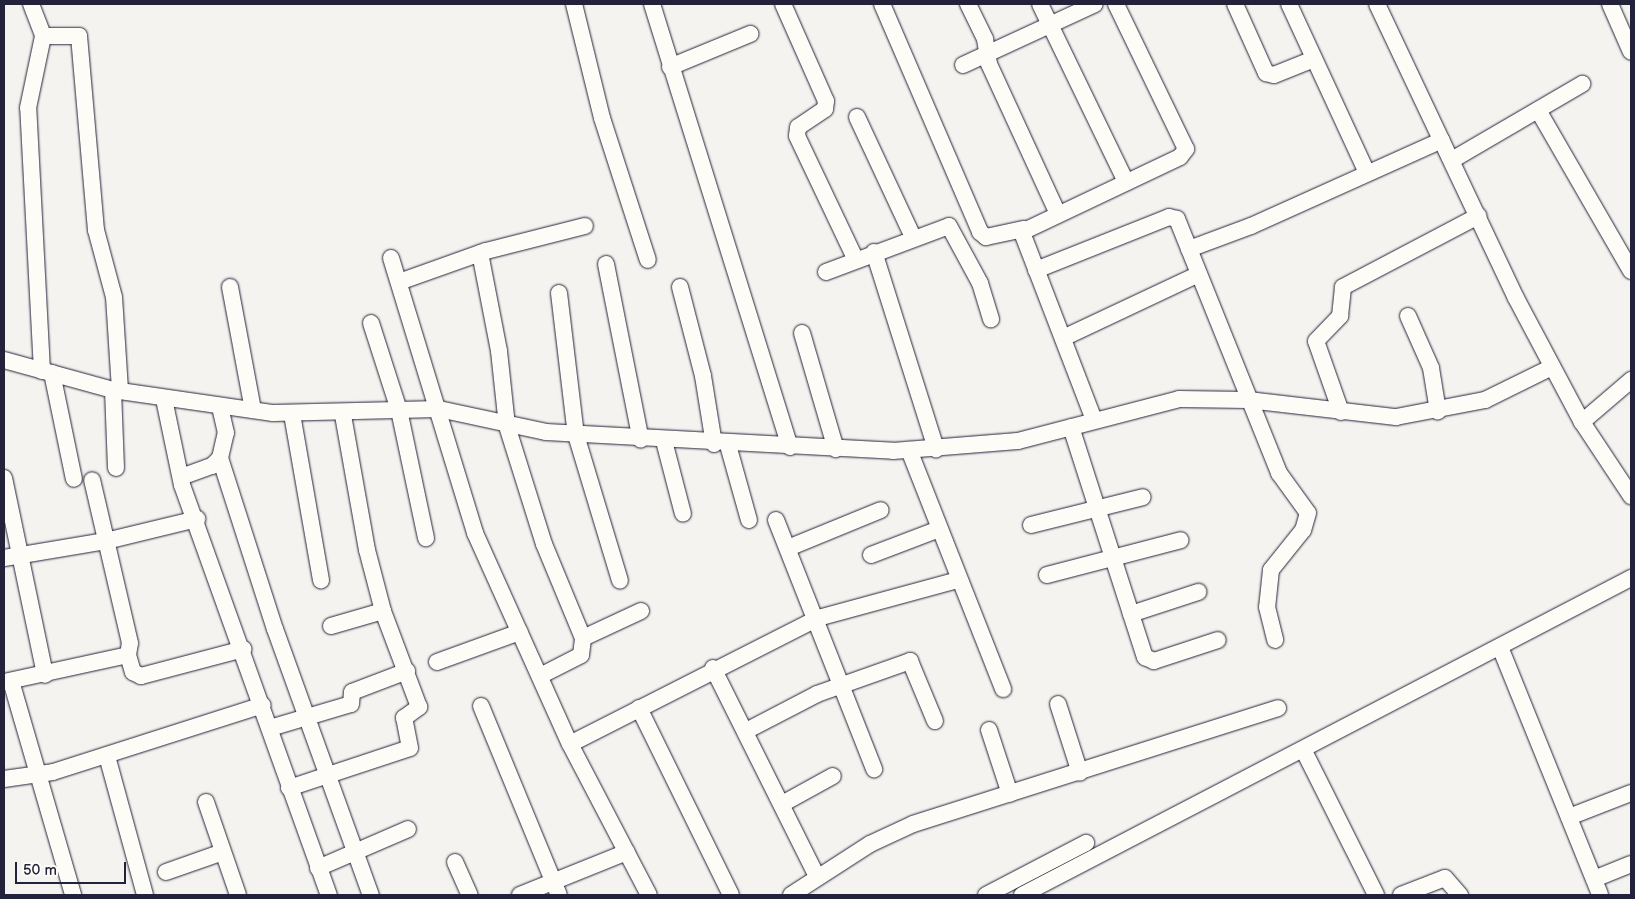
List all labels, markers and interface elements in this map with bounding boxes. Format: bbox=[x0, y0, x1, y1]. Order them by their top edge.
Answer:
scale bar bbox=[18, 852, 129, 884]
text: 50 m bbox=[23, 861, 57, 880]

